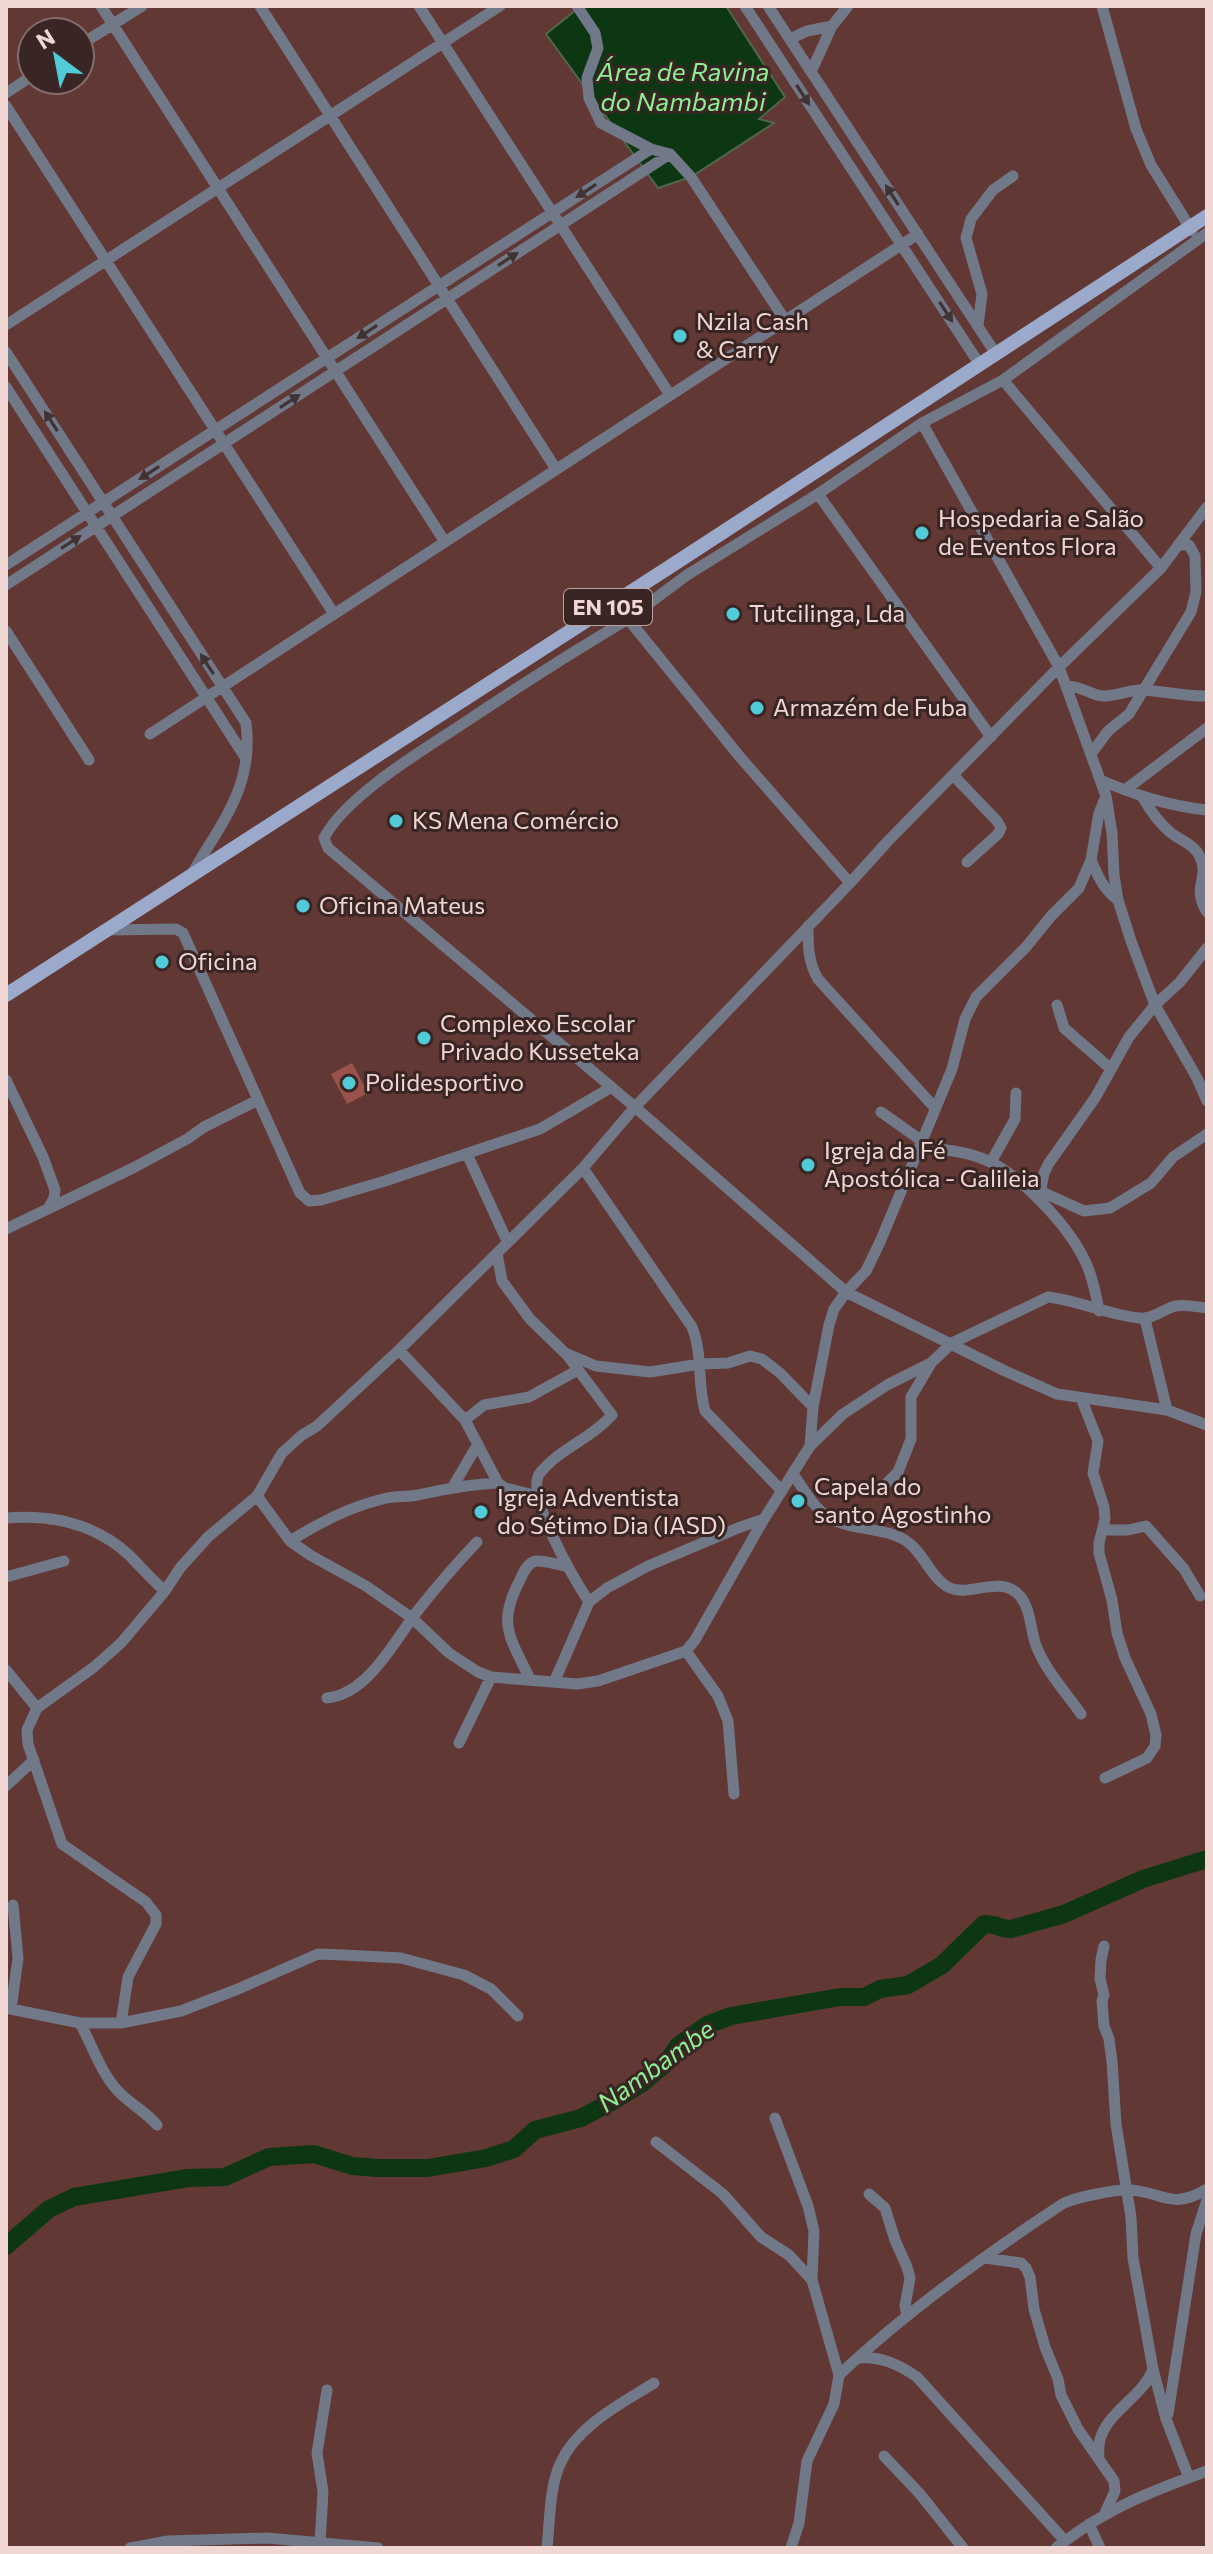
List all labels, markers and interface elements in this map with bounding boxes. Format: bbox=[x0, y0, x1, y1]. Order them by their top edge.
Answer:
north arrow bbox=[16, 16, 96, 96]
text: N bbox=[31, 23, 59, 54]
water label: Área de Ravina do Nambambi bbox=[596, 55, 769, 116]
one-way arrow bbox=[795, 84, 810, 105]
one-way arrow bbox=[575, 184, 596, 199]
one-way arrow bbox=[886, 184, 900, 206]
one-way arrow bbox=[497, 253, 519, 267]
one-way arrow bbox=[938, 301, 952, 323]
place label: Nzila Cash & Carry bbox=[696, 306, 809, 363]
one-way arrow bbox=[356, 325, 378, 339]
marker: Nzila Cash & Carry bbox=[671, 327, 689, 345]
one-way arrow bbox=[279, 393, 300, 408]
one-way arrow bbox=[43, 411, 58, 432]
one-way arrow bbox=[138, 466, 159, 481]
place label: Hospedaria e Salão de Eventos Flora bbox=[938, 503, 1144, 560]
marker: Hospedaria e Salão de Eventos Flora bbox=[913, 524, 931, 542]
one-way arrow bbox=[61, 535, 82, 550]
road number: EN 105 bbox=[564, 589, 652, 625]
place label: Tutcilinga, Lda bbox=[749, 598, 905, 627]
marker: Tutcilinga, Lda bbox=[724, 605, 742, 623]
one-way arrow bbox=[199, 653, 214, 674]
place label: Armazém de Fuba bbox=[773, 692, 967, 721]
marker: Armazém de Fuba bbox=[748, 699, 766, 717]
place label: KS Mena Comércio bbox=[412, 805, 619, 834]
marker: KS Mena Comércio bbox=[387, 812, 405, 830]
place label: Oficina Mateus bbox=[319, 890, 485, 919]
marker: Oficina Mateus bbox=[294, 897, 312, 915]
place label: Oficina bbox=[178, 946, 258, 975]
marker: Oficina bbox=[153, 953, 171, 971]
place label: Complexo Escolar Privado Kusseteka bbox=[440, 1008, 640, 1065]
marker: Complexo Escolar Privado Kusseteka bbox=[415, 1029, 433, 1047]
place label: Polidesportivo bbox=[365, 1067, 524, 1096]
marker: Polidesportivo bbox=[340, 1074, 358, 1092]
place label: Igreja da Fé Apostólica - Galileia bbox=[824, 1135, 1040, 1192]
marker: Igreja da Fé Apostólica - Galileia bbox=[799, 1156, 817, 1174]
place label: Capela do santo Agostinho bbox=[814, 1471, 991, 1528]
place label: Igreja Adventista do Sétimo Dia (IASD) bbox=[497, 1482, 726, 1539]
marker: Capela do santo Agostinho bbox=[789, 1492, 807, 1510]
marker: Igreja Adventista do Sétimo Dia (IASD) bbox=[472, 1503, 490, 1521]
water label: Nambambe bbox=[591, 2012, 720, 2117]

